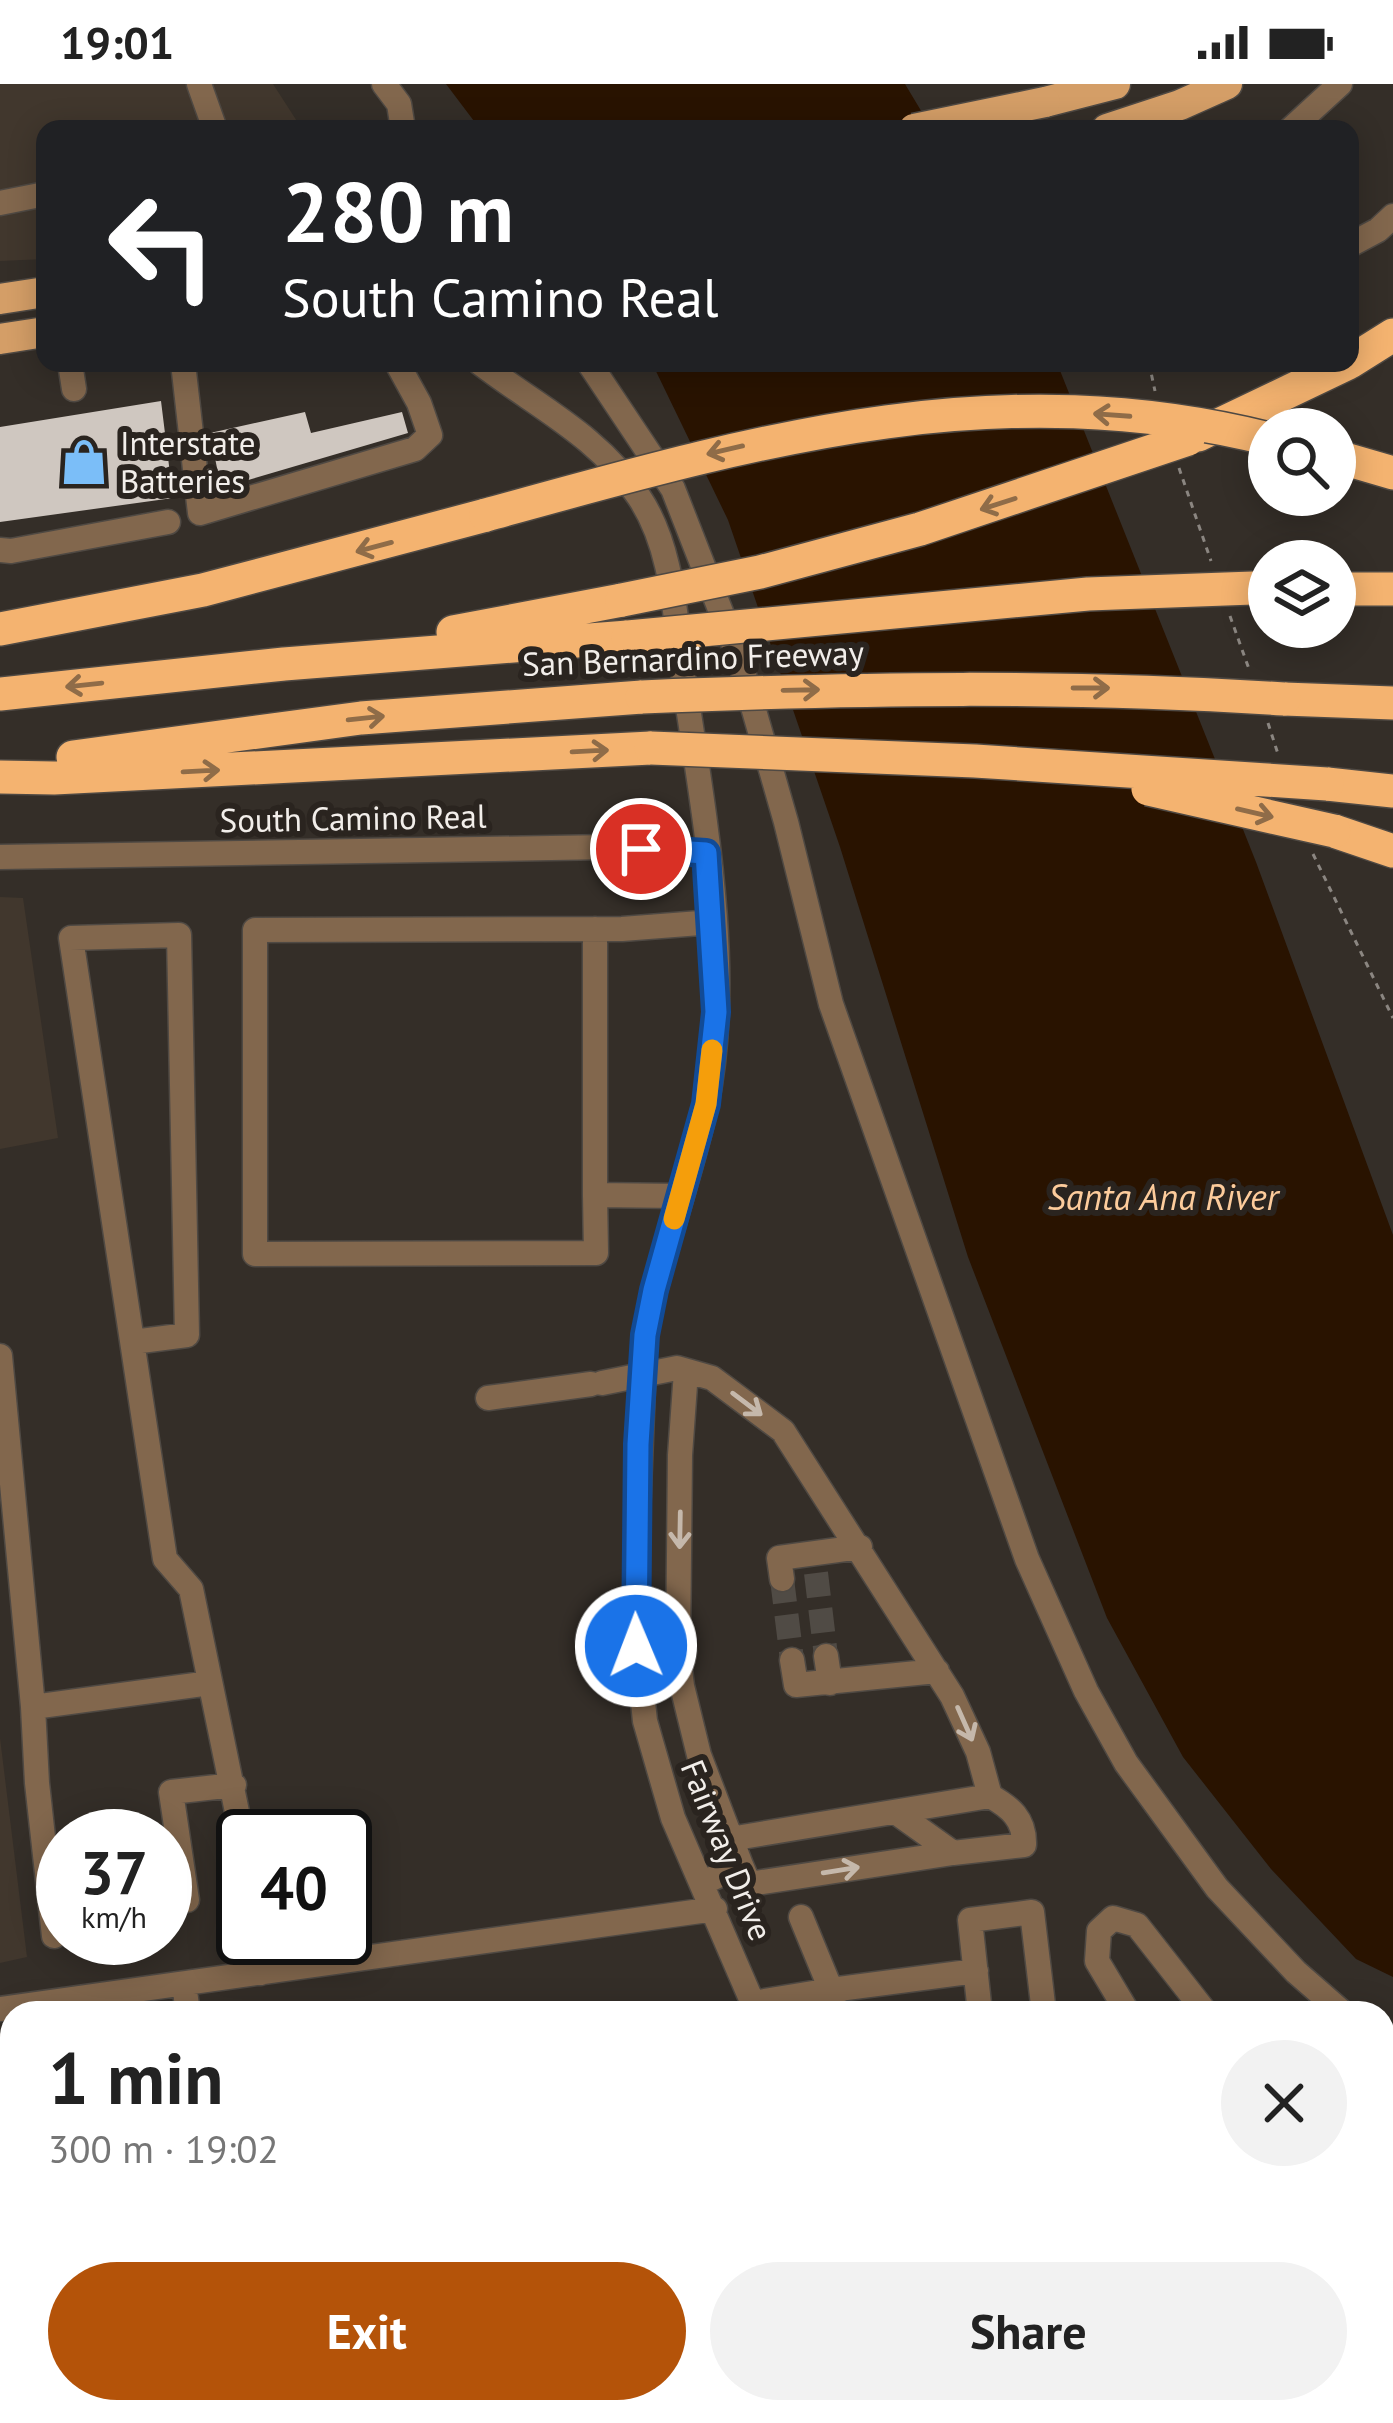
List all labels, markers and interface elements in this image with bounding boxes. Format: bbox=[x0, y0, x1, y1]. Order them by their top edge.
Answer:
text: 19:01 bbox=[60, 13, 174, 71]
text: 280 m bbox=[282, 156, 514, 265]
icon: left bbox=[84, 168, 240, 324]
text: South Camino Real bbox=[282, 262, 718, 332]
one-way arrow bbox=[1093, 403, 1132, 426]
map controls bbox=[1248, 408, 1356, 648]
button: search bbox=[1248, 408, 1356, 516]
place label: Interstate Batteries bbox=[120, 421, 256, 502]
shop icon: Interstate Batteries bbox=[59, 437, 109, 487]
one-way arrow bbox=[707, 440, 745, 462]
one-way arrow bbox=[980, 495, 1018, 517]
one-way arrow bbox=[355, 537, 393, 559]
button: layers bbox=[1248, 540, 1356, 648]
street label: San Bernardino Freeway bbox=[521, 630, 865, 685]
one-way arrow bbox=[65, 675, 104, 697]
one-way arrow bbox=[1071, 677, 1110, 699]
one-way arrow bbox=[781, 679, 820, 702]
one-way arrow bbox=[346, 707, 385, 729]
one-way arrow bbox=[570, 739, 609, 762]
one-way arrow bbox=[181, 759, 220, 782]
street label: South Camino Real bbox=[219, 794, 487, 841]
pin bbox=[590, 798, 692, 900]
one-way arrow bbox=[1235, 802, 1273, 825]
icon: arrive bbox=[608, 816, 674, 882]
water label: Santa Ana River bbox=[1048, 1173, 1281, 1220]
one-way arrow bbox=[730, 1391, 763, 1417]
one-way arrow bbox=[668, 1510, 691, 1549]
position arrow bbox=[573, 1583, 699, 1709]
one-way arrow bbox=[955, 1705, 977, 1741]
street label: Fairway Drive bbox=[672, 1753, 783, 1946]
speed limit sign: 40 bbox=[216, 1809, 372, 1965]
text: 37 bbox=[80, 1833, 148, 1911]
one-way arrow bbox=[821, 1858, 860, 1881]
text: km/h bbox=[81, 1897, 147, 1936]
text: 1 min bbox=[48, 2031, 224, 2124]
button: close bbox=[1221, 2040, 1347, 2166]
text: 300 m · 19:02 bbox=[48, 2123, 279, 2174]
button: Exit bbox=[48, 2262, 686, 2400]
button: Share bbox=[710, 2262, 1347, 2400]

